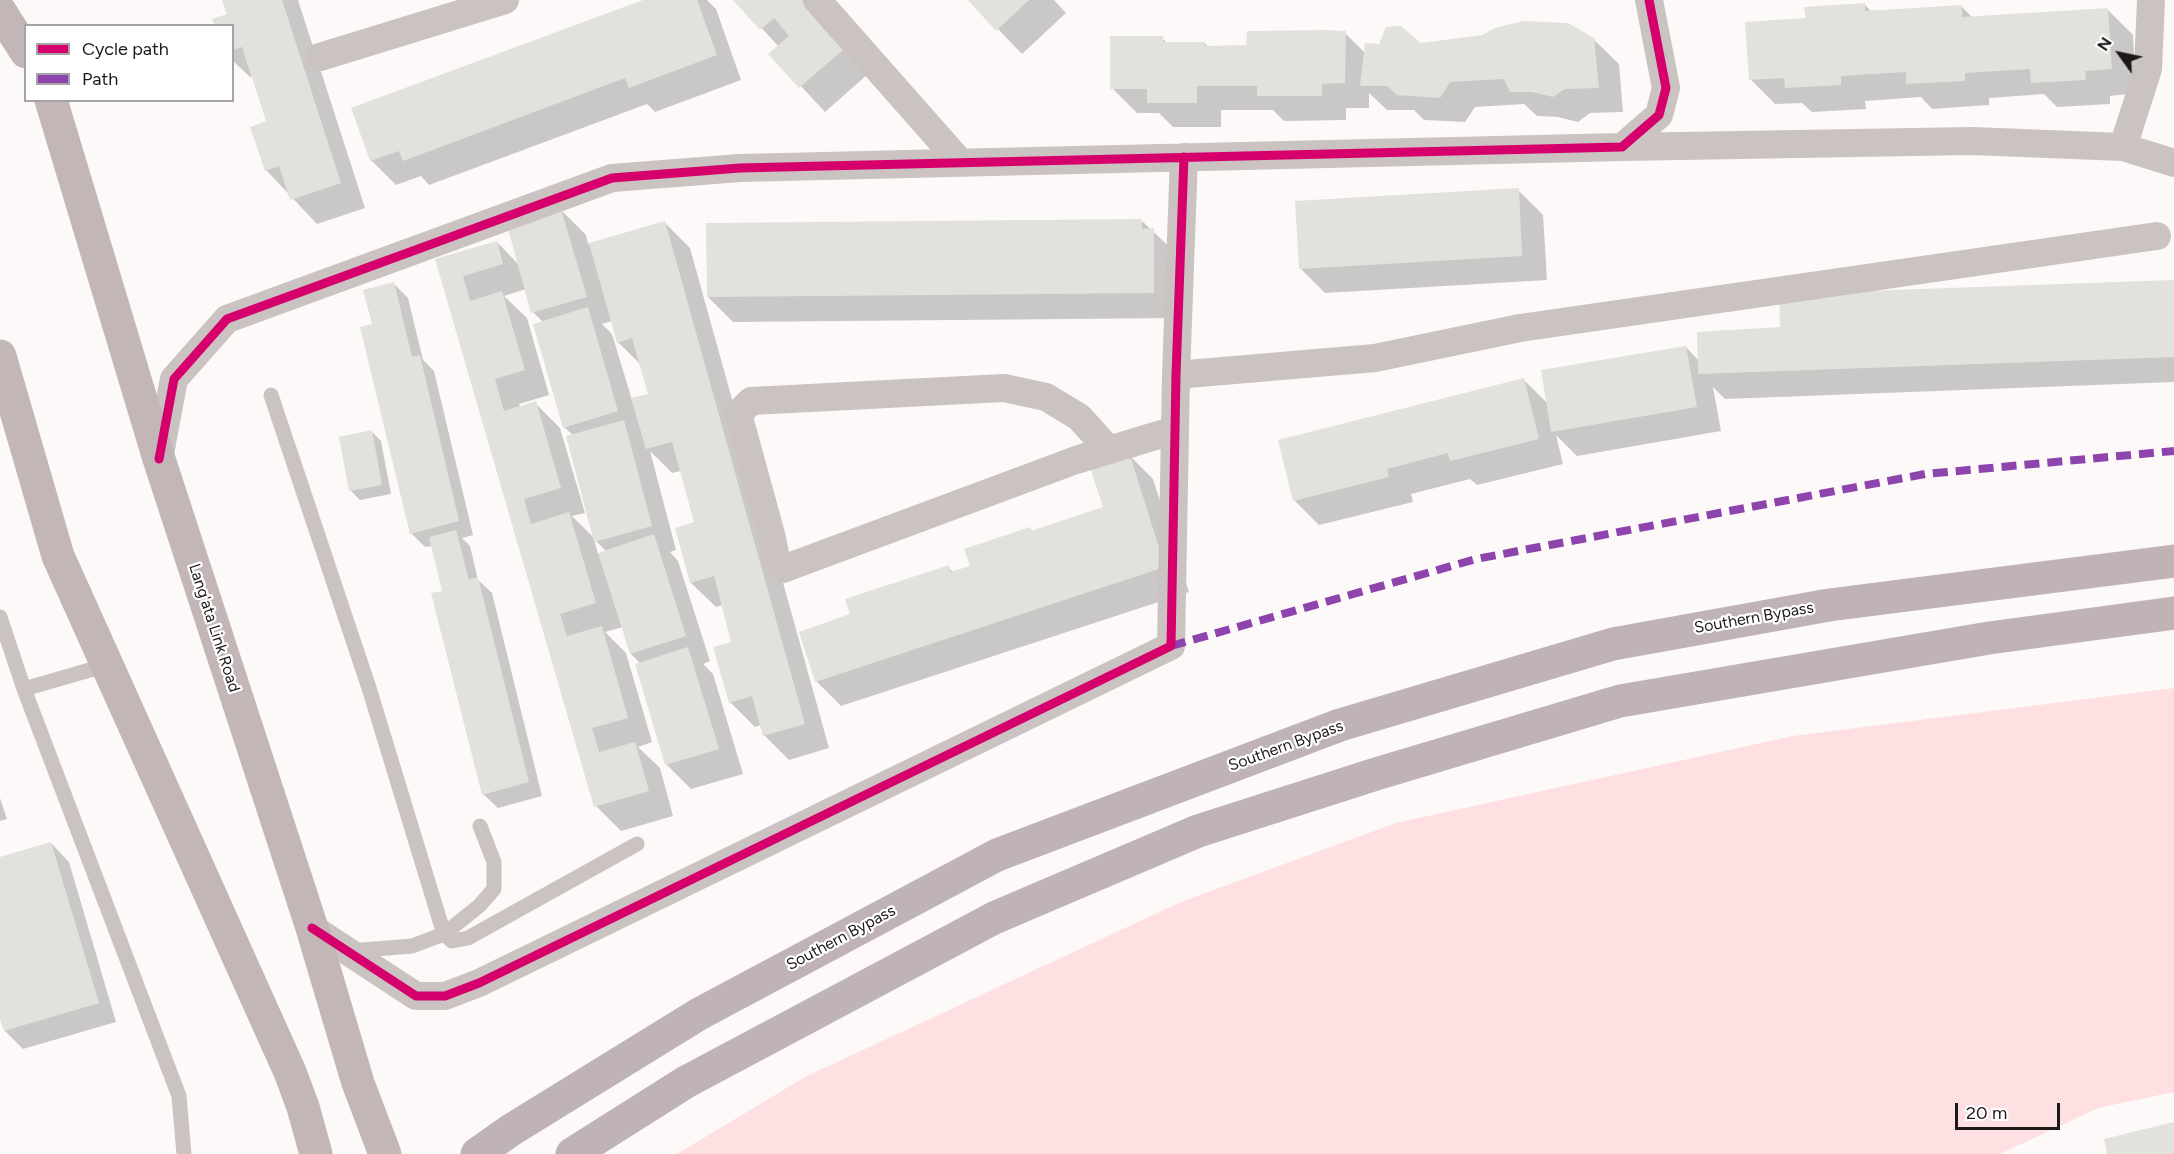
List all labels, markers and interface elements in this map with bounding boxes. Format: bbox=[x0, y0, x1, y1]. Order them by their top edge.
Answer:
legend bbox=[24, 24, 234, 102]
north arrow bbox=[2090, 24, 2150, 84]
text: N bbox=[2093, 34, 2116, 54]
text: Cycle path bbox=[82, 38, 169, 60]
text: Path bbox=[82, 68, 118, 90]
street label: Lang'ata Link Road bbox=[184, 561, 244, 695]
street label: Southern Bypass bbox=[1693, 598, 1815, 638]
street label: Southern Bypass bbox=[1226, 716, 1346, 776]
street label: Southern Bypass bbox=[783, 901, 899, 975]
scale bar bbox=[1958, 1091, 2063, 1129]
text: 20 m bbox=[1966, 1102, 2007, 1124]

